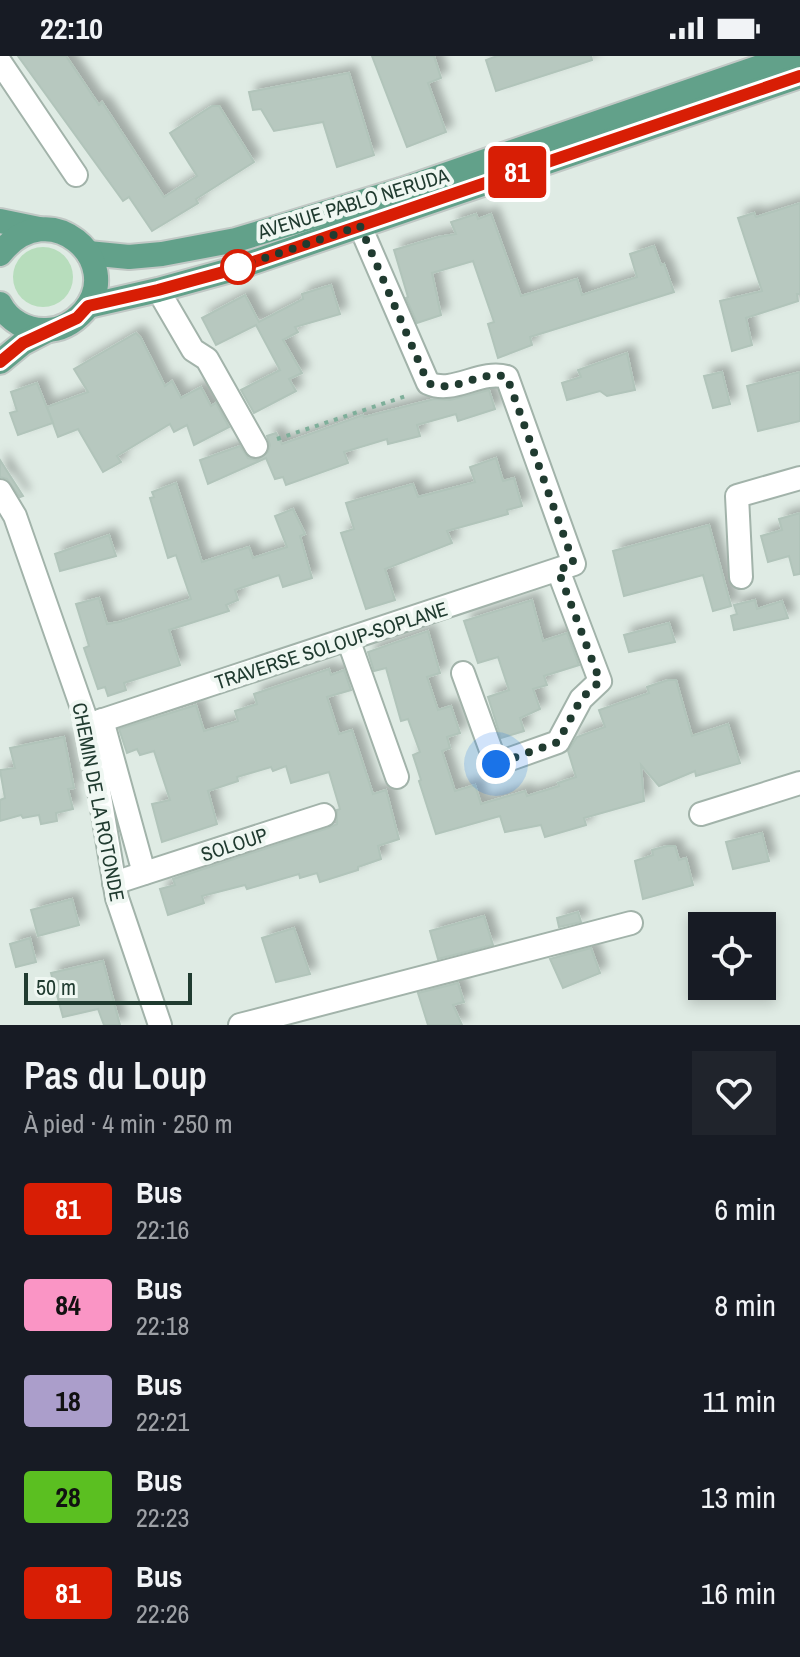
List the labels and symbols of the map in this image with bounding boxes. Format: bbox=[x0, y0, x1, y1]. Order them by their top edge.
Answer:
line badge: 81 bbox=[481, 146, 553, 198]
street label: AVENUE PABLO NERUDA bbox=[253, 161, 452, 245]
unlabelled marker bbox=[221, 250, 255, 284]
street label: TRAVERSE SOLOUP-SOPLANE bbox=[211, 595, 451, 695]
street label: CHEMIN DE LA ROTONDE bbox=[66, 700, 132, 904]
your location bbox=[476, 744, 516, 784]
street label: SOLOUP bbox=[197, 821, 271, 867]
scale bar bbox=[24, 969, 192, 1005]

